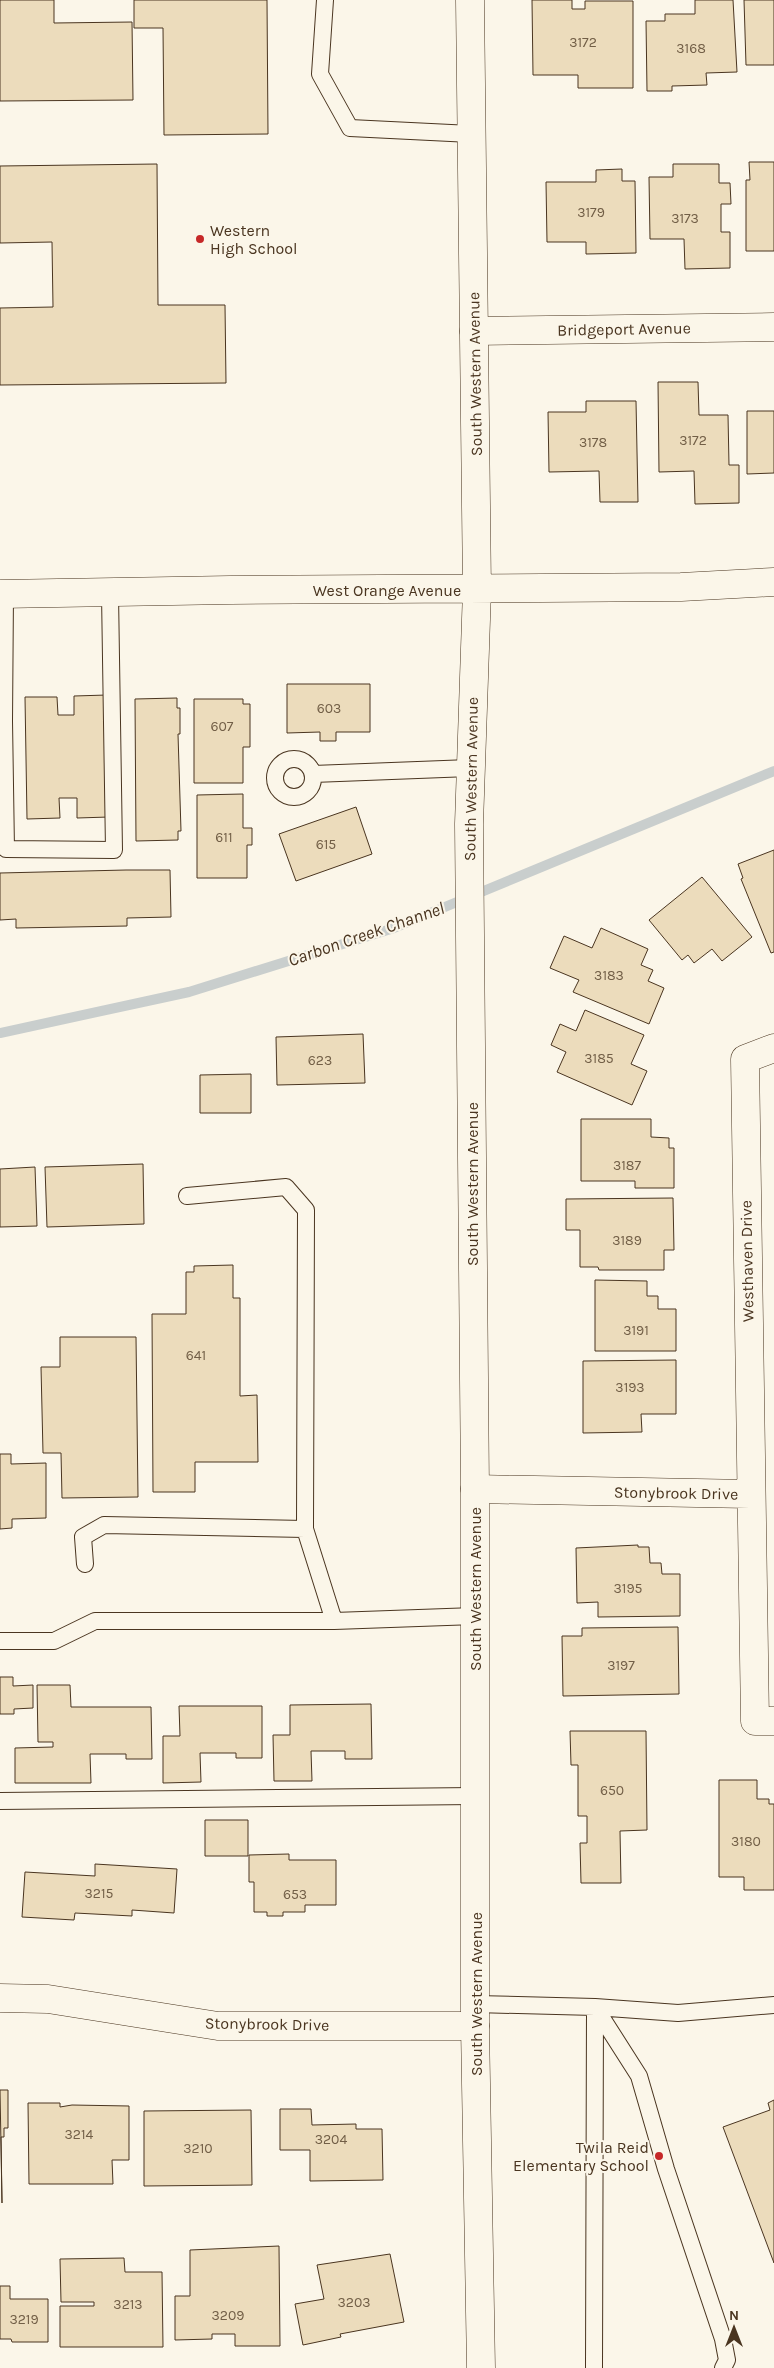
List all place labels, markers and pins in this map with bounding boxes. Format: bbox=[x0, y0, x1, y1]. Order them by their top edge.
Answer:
place label: Western High School bbox=[210, 221, 298, 258]
marker: Western High School bbox=[194, 233, 206, 245]
place label: Twila Reid Elementary School bbox=[513, 2138, 649, 2175]
marker: Twila Reid Elementary School bbox=[653, 2150, 665, 2162]

